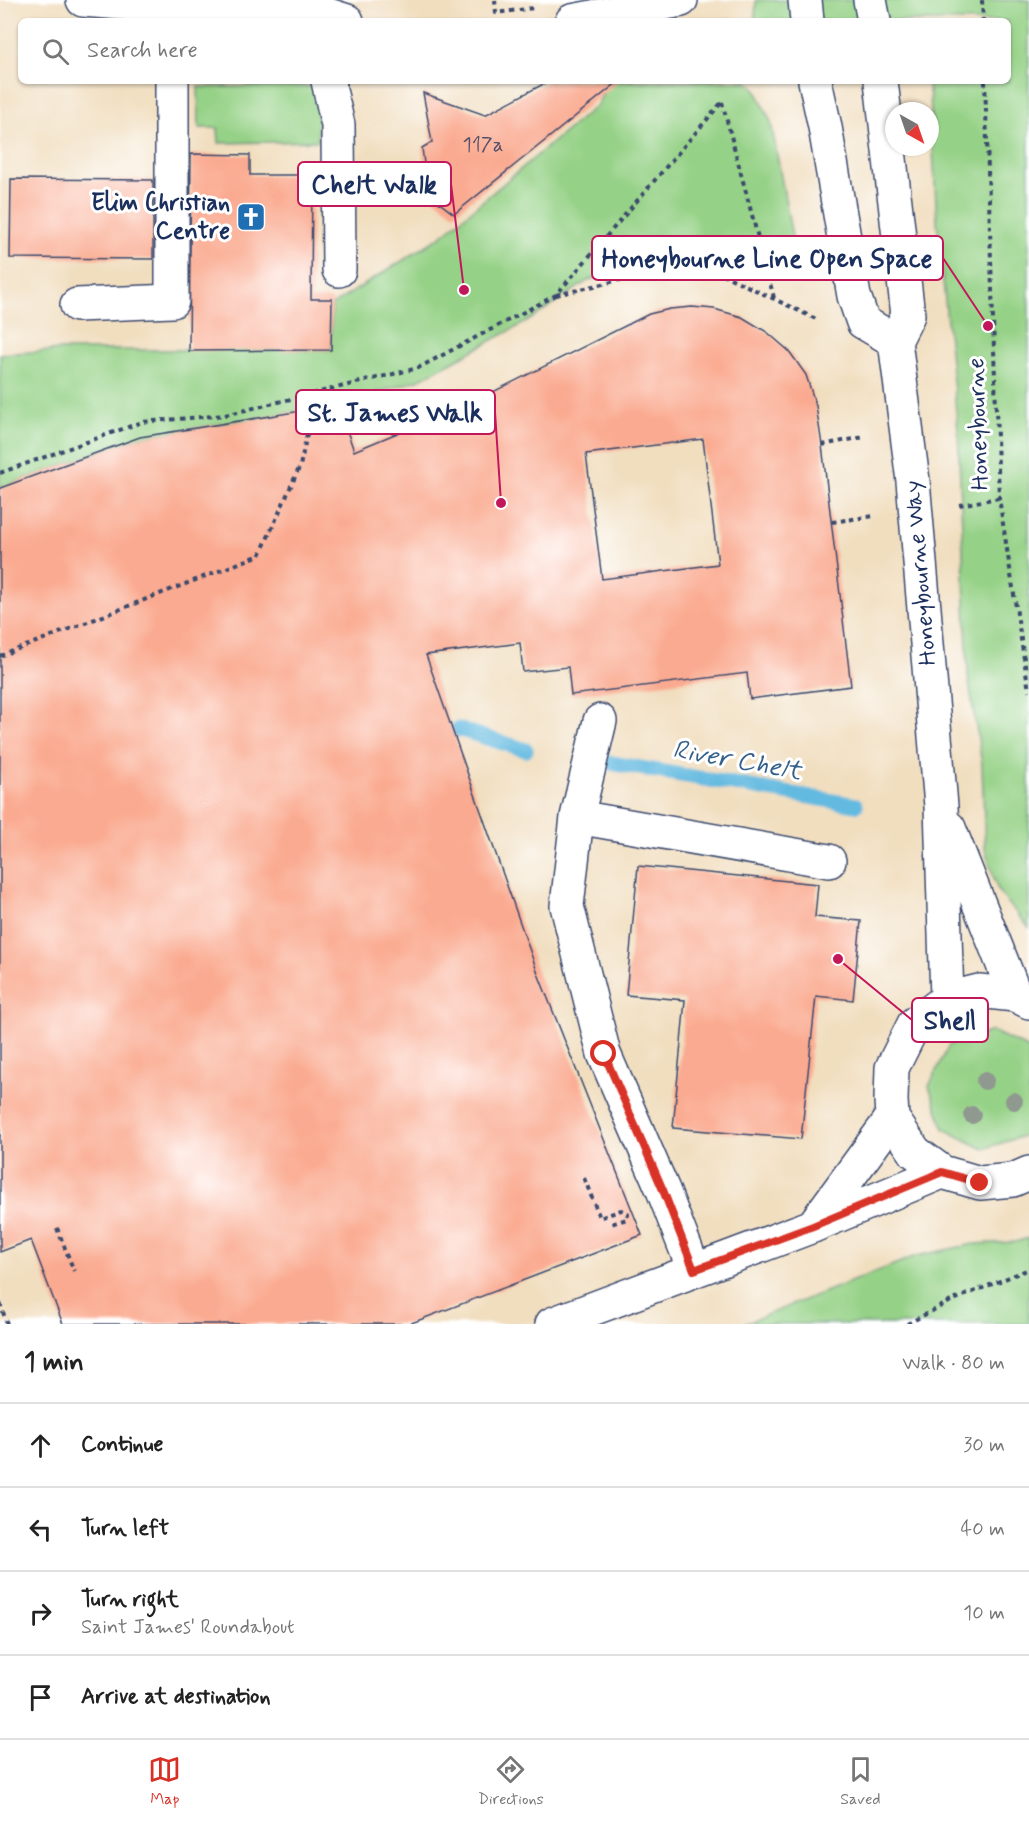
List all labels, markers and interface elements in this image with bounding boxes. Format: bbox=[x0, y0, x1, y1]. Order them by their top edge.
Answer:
search box bbox=[18, 18, 1011, 84]
icon: search bbox=[39, 35, 72, 68]
text: Search here bbox=[87, 37, 198, 65]
north arrow bbox=[885, 102, 939, 156]
house number: 117a bbox=[463, 131, 503, 159]
callout: Chelt Walk bbox=[298, 162, 451, 206]
text: Chelt Walk bbox=[311, 169, 437, 203]
place label: Elim Christian Centre bbox=[91, 188, 230, 247]
church icon: Elim Christian Centre bbox=[235, 201, 267, 233]
callout: Honeybourne Line Open Space bbox=[592, 236, 943, 280]
text: Honeybourne Line Open Space bbox=[602, 243, 932, 277]
street label: Honeybourne bbox=[961, 357, 997, 491]
callout: St. James Walk bbox=[296, 390, 495, 434]
text: St. James Walk bbox=[307, 397, 483, 431]
street label: Honeybourne Way bbox=[897, 479, 945, 667]
water label: River Chelt bbox=[670, 733, 806, 789]
callout: Shell bbox=[912, 998, 988, 1042]
text: Shell bbox=[924, 1005, 976, 1039]
route start bbox=[590, 1040, 616, 1066]
route end bbox=[966, 1169, 992, 1195]
text: 1 min bbox=[24, 1346, 84, 1380]
text: Walk · 80 m bbox=[902, 1350, 1005, 1377]
icon: ahead bbox=[24, 1429, 57, 1462]
text: Continue bbox=[81, 1431, 163, 1459]
text: 30 m bbox=[963, 1432, 1005, 1459]
icon: left bbox=[24, 1513, 57, 1546]
text: Turn left bbox=[81, 1515, 169, 1543]
text: 40 m bbox=[961, 1516, 1005, 1543]
text: Turn right bbox=[81, 1586, 179, 1614]
icon: right bbox=[24, 1597, 57, 1630]
text: 10 m bbox=[963, 1600, 1005, 1627]
text: Saint James' Roundabout bbox=[81, 1614, 295, 1641]
icon: arrive bbox=[24, 1681, 57, 1714]
text: Arrive at destination bbox=[81, 1683, 271, 1711]
tab: Map bbox=[148, 1753, 181, 1810]
tab: Directions bbox=[478, 1753, 544, 1810]
tab: Saved bbox=[840, 1753, 881, 1810]

